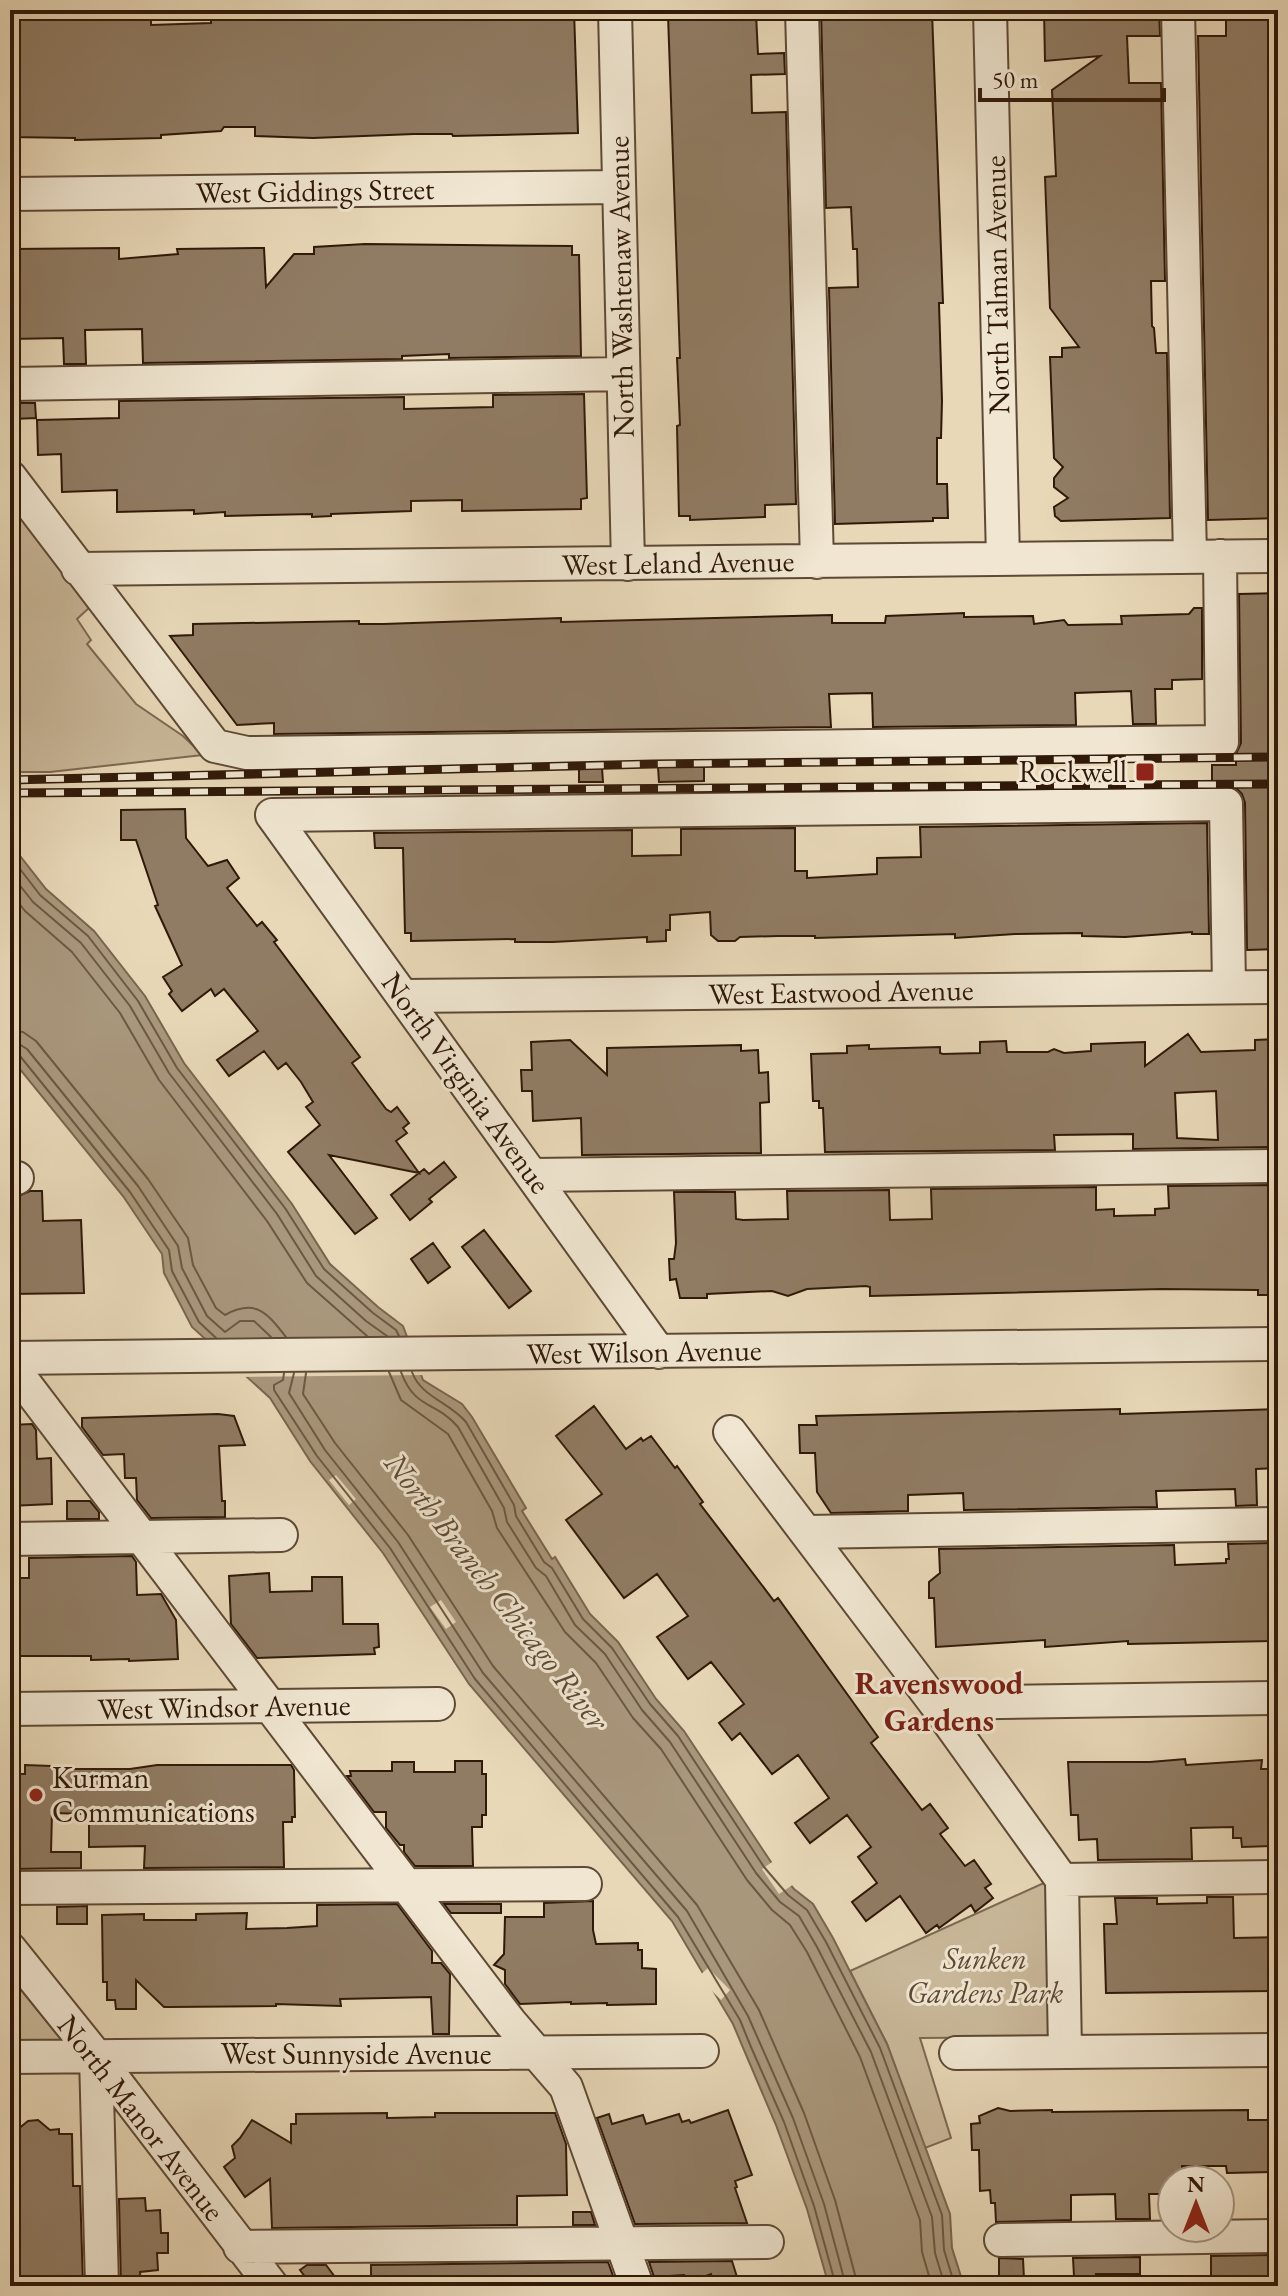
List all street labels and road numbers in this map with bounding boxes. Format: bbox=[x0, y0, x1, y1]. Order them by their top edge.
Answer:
street label: North Washtenaw Avenue bbox=[598, 136, 643, 438]
street label: North Talman Avenue bbox=[975, 155, 1018, 415]
street label: West Giddings Street bbox=[195, 169, 435, 212]
street label: West Leland Avenue bbox=[561, 541, 795, 584]
street label: North Virginia Avenue bbox=[373, 964, 560, 1201]
street label: West Eastwood Avenue bbox=[708, 970, 974, 1013]
street label: West Wilson Avenue bbox=[526, 1330, 762, 1373]
street label: West Windsor Avenue bbox=[97, 1685, 351, 1728]
street label: North Manor Avenue bbox=[49, 2007, 234, 2228]
street label: West Sunnyside Avenue bbox=[221, 2034, 491, 2073]

